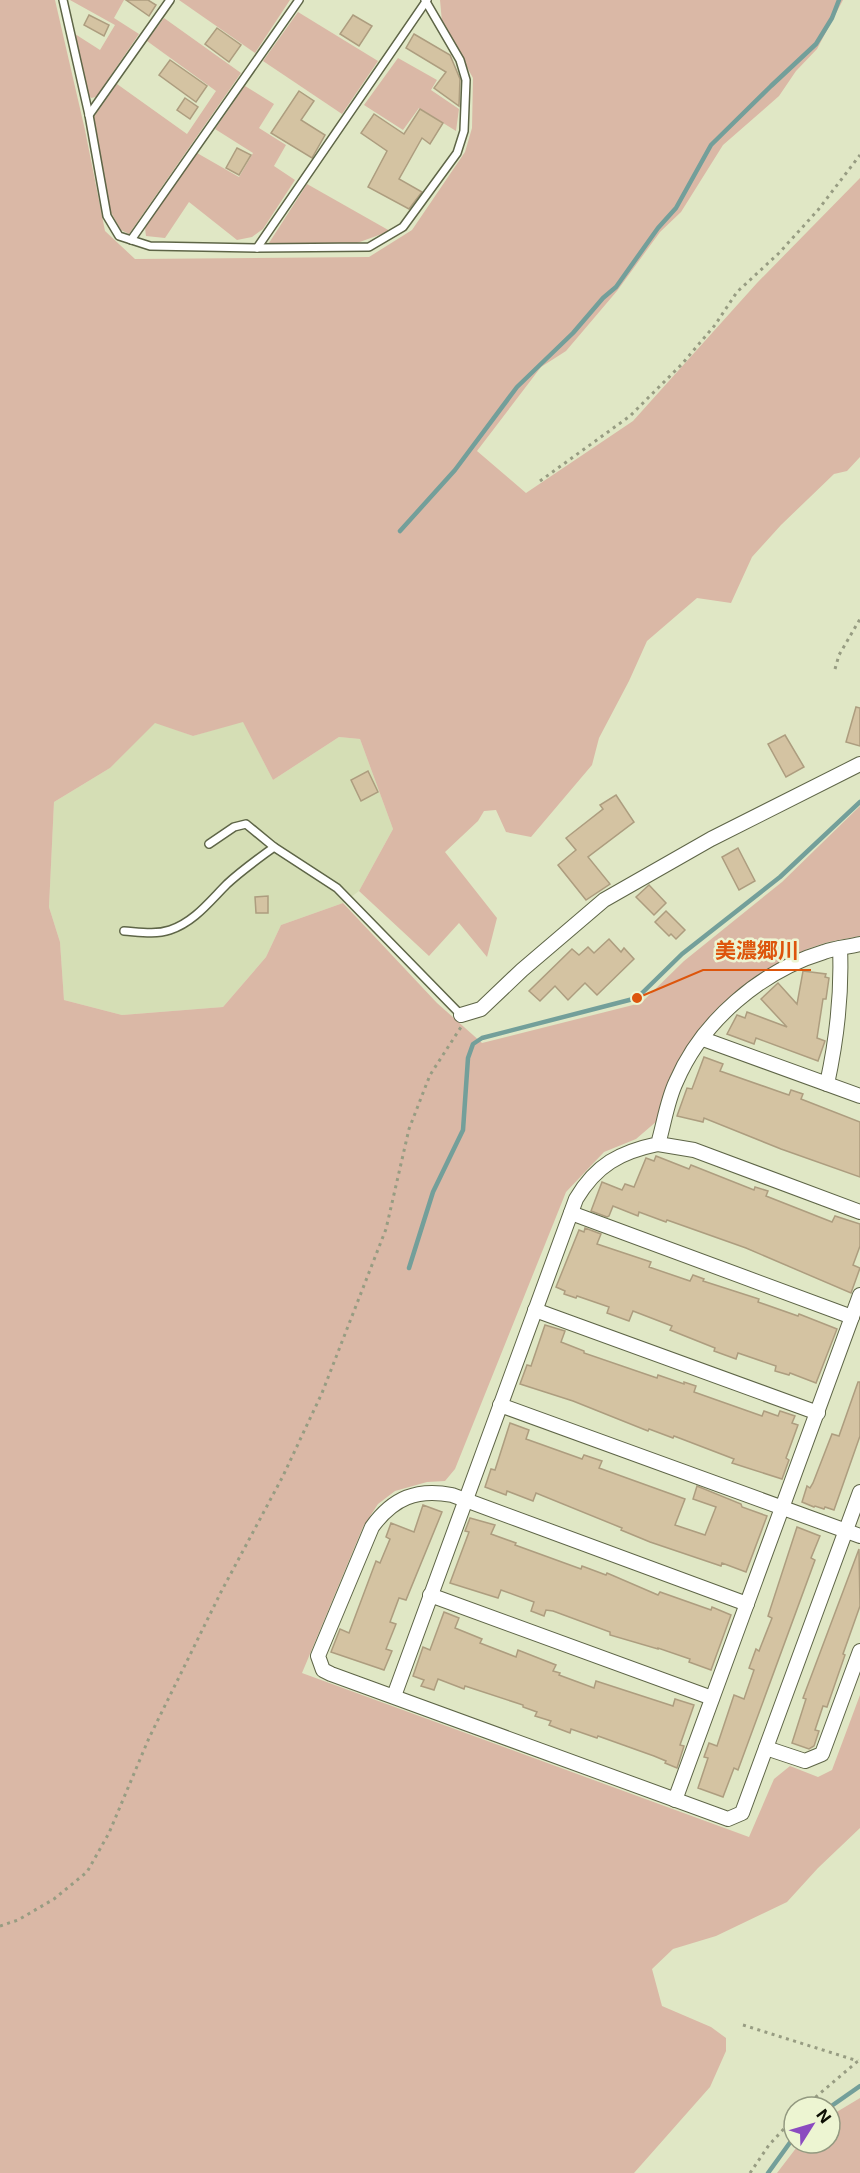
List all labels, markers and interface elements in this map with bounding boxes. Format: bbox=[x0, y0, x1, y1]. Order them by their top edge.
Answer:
callout: 美濃郷川 bbox=[703, 931, 811, 970]
text: 美濃郷川 bbox=[715, 938, 799, 963]
north arrow bbox=[782, 2095, 842, 2155]
text: N bbox=[812, 2105, 836, 2127]

